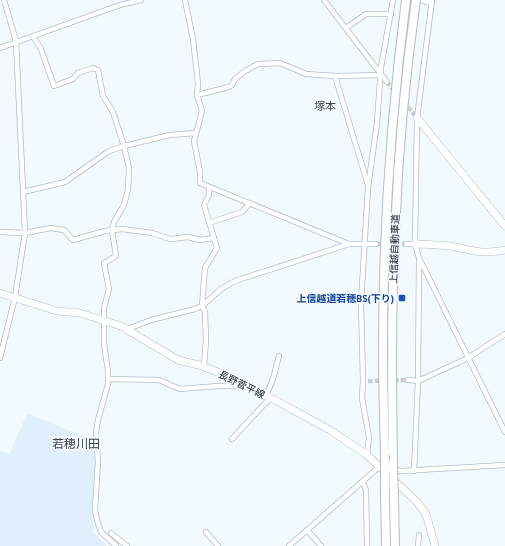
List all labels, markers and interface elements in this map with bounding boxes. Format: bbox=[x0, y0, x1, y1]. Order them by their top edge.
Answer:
district label: 塚本 bbox=[314, 99, 336, 113]
street label: 上信越自動車道 bbox=[387, 214, 402, 284]
place label: 上信越道若穂BS(下り) bbox=[296, 292, 394, 305]
marker: 上信越道若穂BS(下り) bbox=[397, 293, 407, 303]
street label: 長野菅平線 bbox=[216, 368, 267, 401]
district label: 若穂川田 bbox=[52, 436, 100, 451]

